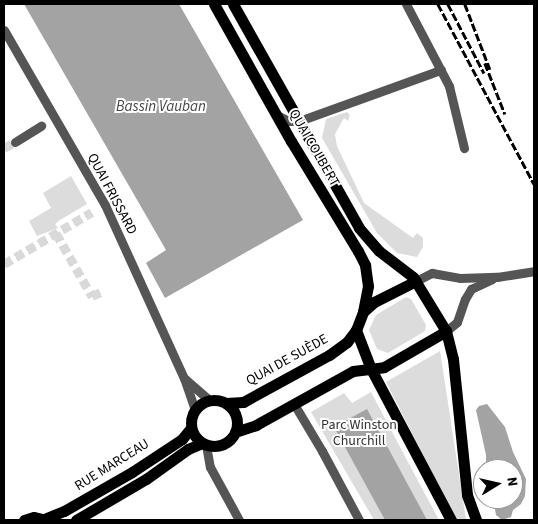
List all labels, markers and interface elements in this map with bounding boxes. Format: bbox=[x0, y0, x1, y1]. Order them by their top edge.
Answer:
water label: Bassin Vauban bbox=[116, 98, 206, 116]
street label: QUAI COLBERT bbox=[285, 106, 343, 190]
street label: QUAI FRISSARD bbox=[84, 150, 140, 238]
street label: QUAI DE SUÈDE bbox=[243, 331, 331, 389]
park label: Parc Winston Churchill bbox=[321, 417, 397, 450]
street label: RUE MARCEAU bbox=[72, 435, 152, 495]
north arrow bbox=[473, 459, 523, 509]
text: N bbox=[501, 476, 522, 488]

